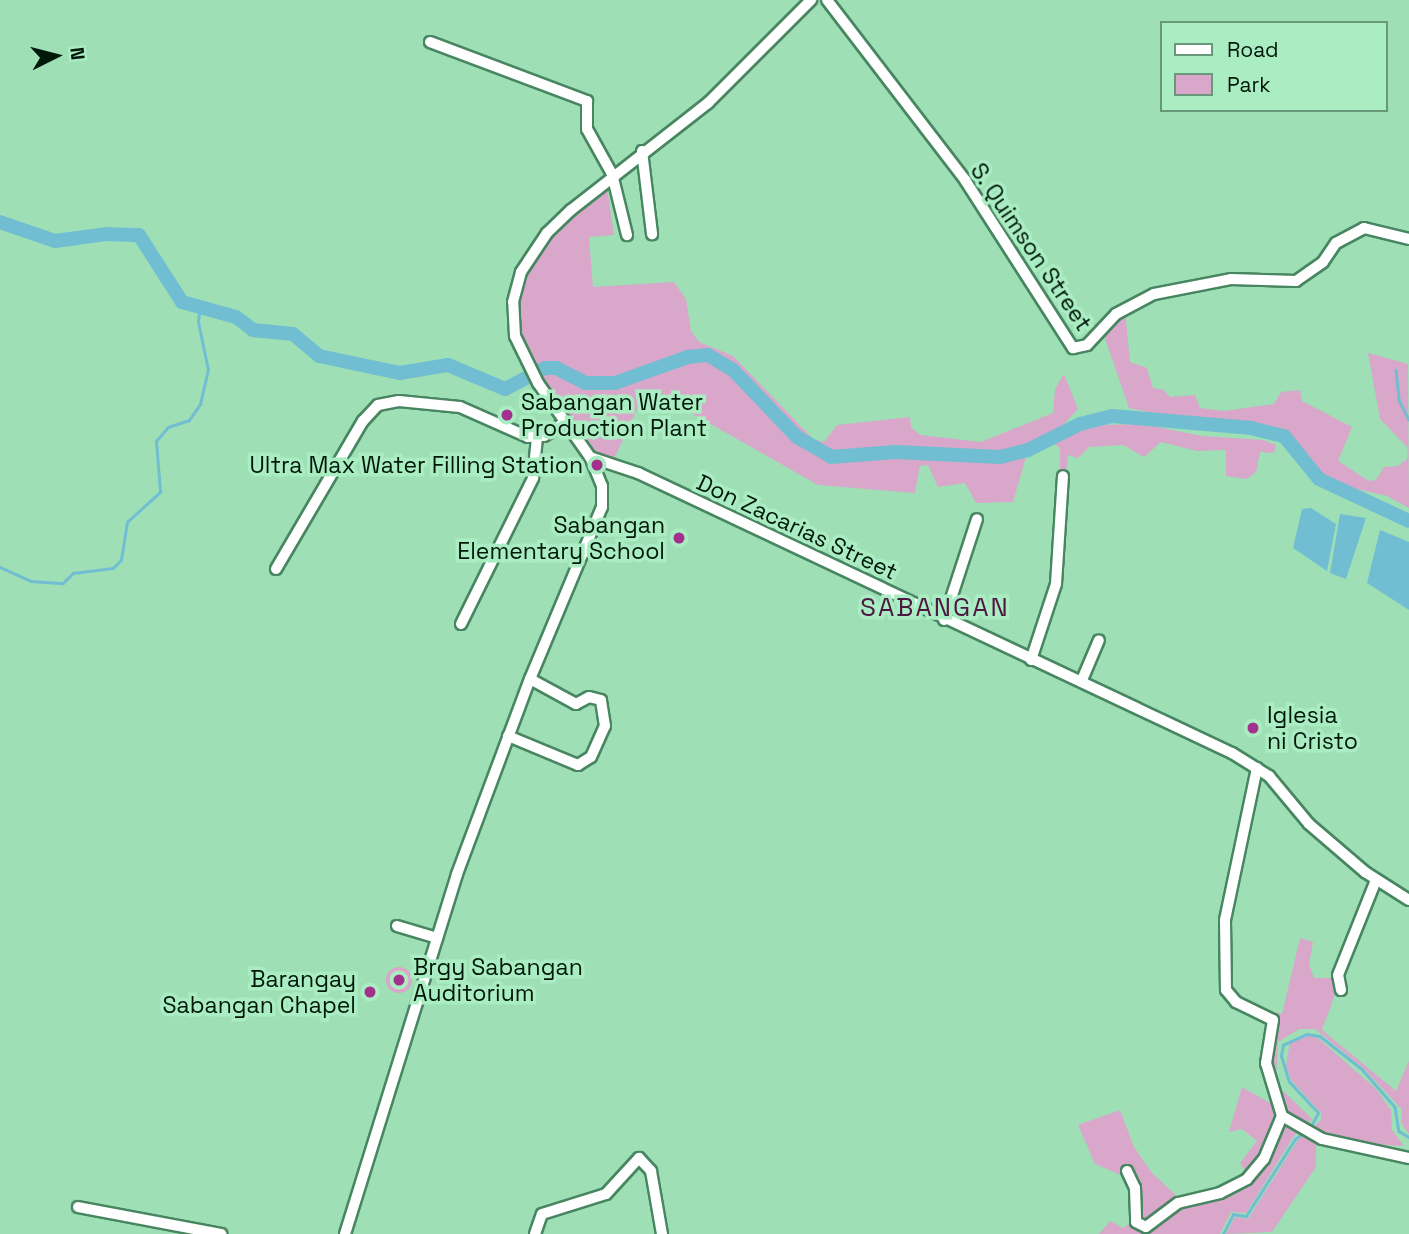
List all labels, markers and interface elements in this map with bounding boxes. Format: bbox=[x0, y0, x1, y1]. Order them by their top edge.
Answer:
north arrow bbox=[21, 21, 91, 91]
legend bbox=[1160, 21, 1388, 112]
text: Road bbox=[1227, 36, 1279, 63]
text: N bbox=[64, 46, 90, 61]
text: Park bbox=[1227, 71, 1271, 98]
street label: S. Quimson Street bbox=[964, 157, 1098, 337]
place label: Sabangan Water Production Plant bbox=[521, 388, 707, 442]
marker: Sabangan Water Production Plant bbox=[499, 407, 515, 423]
place label: Ultra Max Water Filling Station bbox=[249, 451, 583, 479]
marker: Ultra Max Water Filling Station bbox=[589, 457, 605, 473]
street label: Don Zacarias Street bbox=[692, 468, 902, 586]
place label: Sabangan Elementary School bbox=[457, 511, 665, 565]
marker: Sabangan Elementary School bbox=[671, 530, 687, 546]
district label: SABANGAN bbox=[861, 592, 1009, 624]
place label: Iglesia ni Cristo bbox=[1267, 701, 1358, 755]
marker: Iglesia ni Cristo bbox=[1245, 720, 1261, 736]
place label: Brgy Sabangan Auditorium bbox=[413, 953, 583, 1007]
place label: Barangay Sabangan Chapel bbox=[162, 965, 356, 1019]
marker: Brgy Sabangan Auditorium bbox=[391, 972, 407, 988]
marker: Barangay Sabangan Chapel bbox=[362, 984, 378, 1000]

